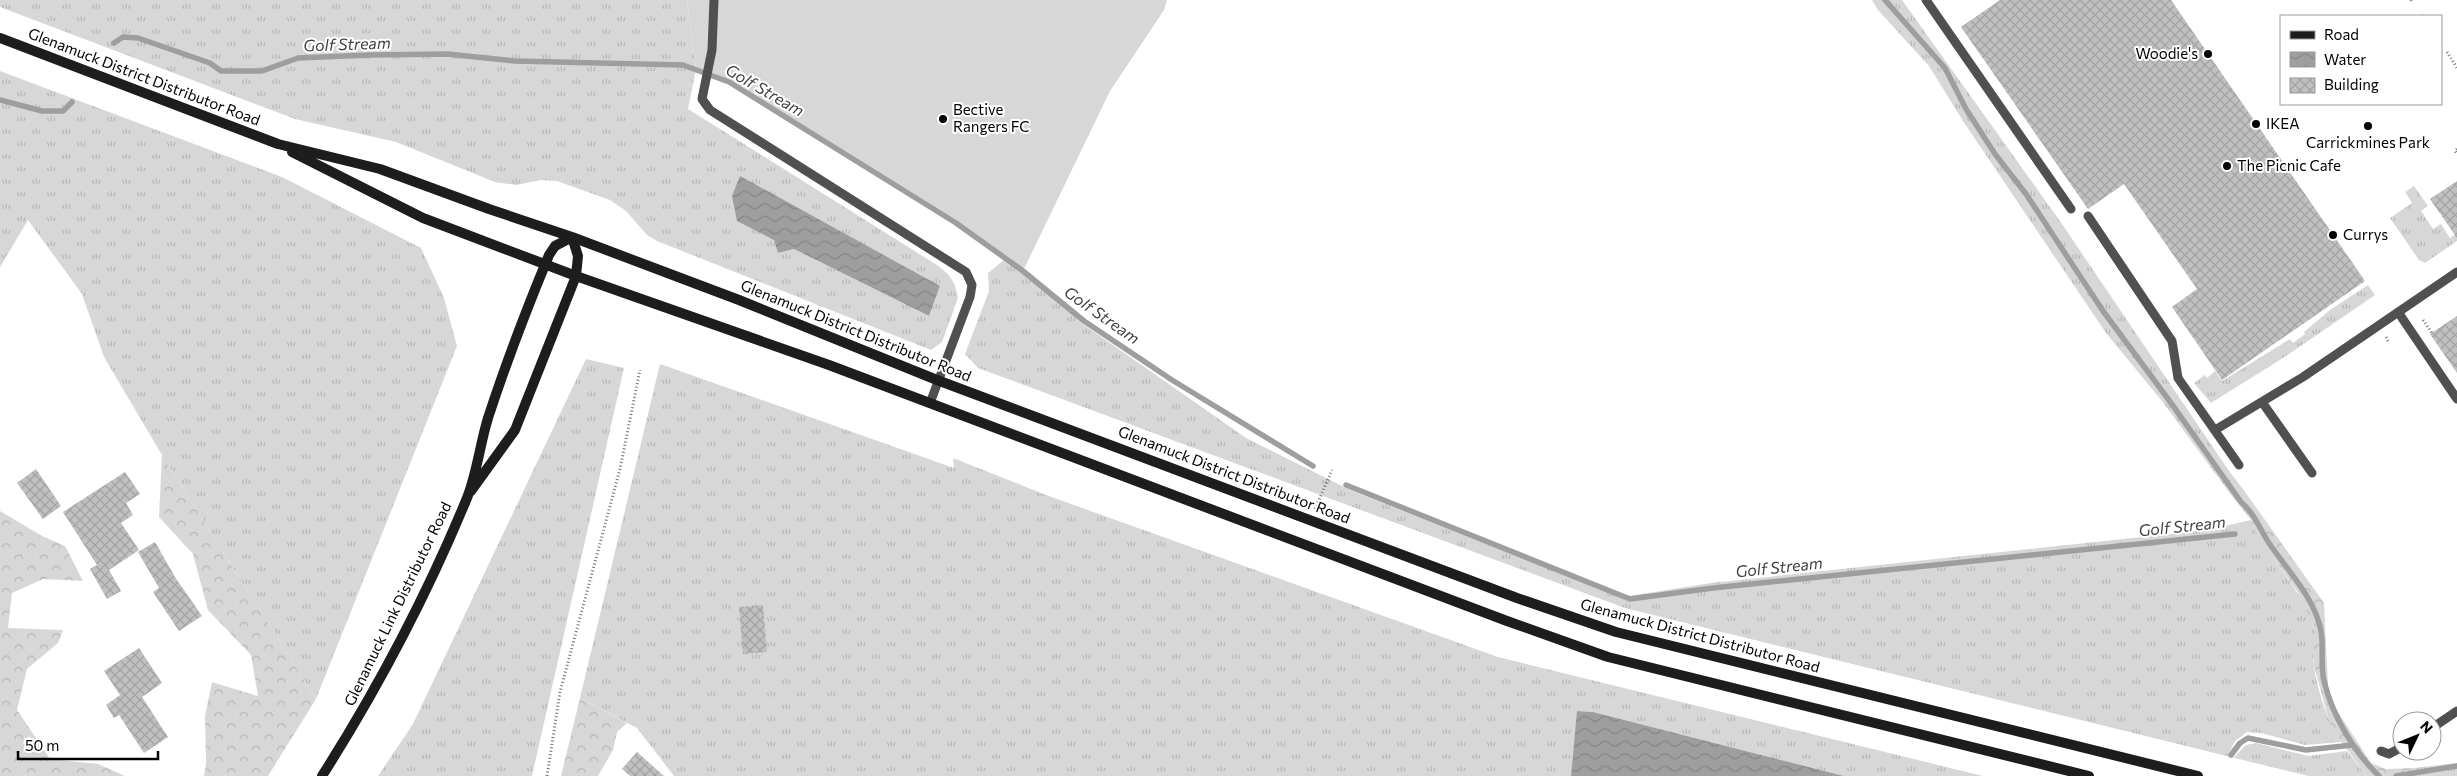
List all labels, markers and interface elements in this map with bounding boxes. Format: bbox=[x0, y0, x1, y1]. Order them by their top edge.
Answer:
legend bbox=[2280, 15, 2442, 105]
street label: Glenamuck District Distributor Road bbox=[26, 23, 263, 129]
text: Road bbox=[2324, 25, 2359, 43]
water label: Golf Stream bbox=[303, 32, 391, 55]
place label: Woodie's bbox=[2136, 44, 2198, 62]
marker: Woodie's bbox=[2202, 48, 2214, 60]
text: Water bbox=[2324, 50, 2366, 68]
water label: Golf Stream bbox=[723, 59, 808, 120]
text: Building bbox=[2324, 75, 2379, 93]
place label: Bective Rangers FC bbox=[953, 100, 1030, 135]
marker: Bective Rangers FC bbox=[937, 113, 949, 125]
place label: IKEA bbox=[2266, 114, 2300, 132]
marker: IKEA bbox=[2250, 118, 2262, 130]
marker: Carrickmines Park bbox=[2362, 120, 2374, 132]
place label: Carrickmines Park bbox=[2306, 133, 2430, 151]
place label: The Picnic Cafe bbox=[2237, 156, 2341, 174]
marker: The Picnic Cafe bbox=[2221, 160, 2233, 172]
place label: Currys bbox=[2343, 225, 2388, 243]
marker: Currys bbox=[2327, 229, 2339, 241]
street label: Glenamuck District Distributor Road bbox=[738, 275, 974, 385]
water label: Golf Stream bbox=[1061, 282, 1144, 347]
street label: Glenamuck District Distributor Road bbox=[1116, 421, 1353, 527]
street label: Glenamuck Link Distributor Road bbox=[340, 499, 454, 709]
water label: Golf Stream bbox=[2137, 511, 2226, 540]
water label: Golf Stream bbox=[1734, 552, 1823, 581]
street label: Glenamuck District Distributor Road bbox=[1579, 594, 1822, 676]
north arrow bbox=[2392, 711, 2442, 761]
text: N bbox=[2417, 717, 2437, 736]
scale bar bbox=[18, 728, 158, 760]
text: 50 m bbox=[25, 736, 59, 754]

